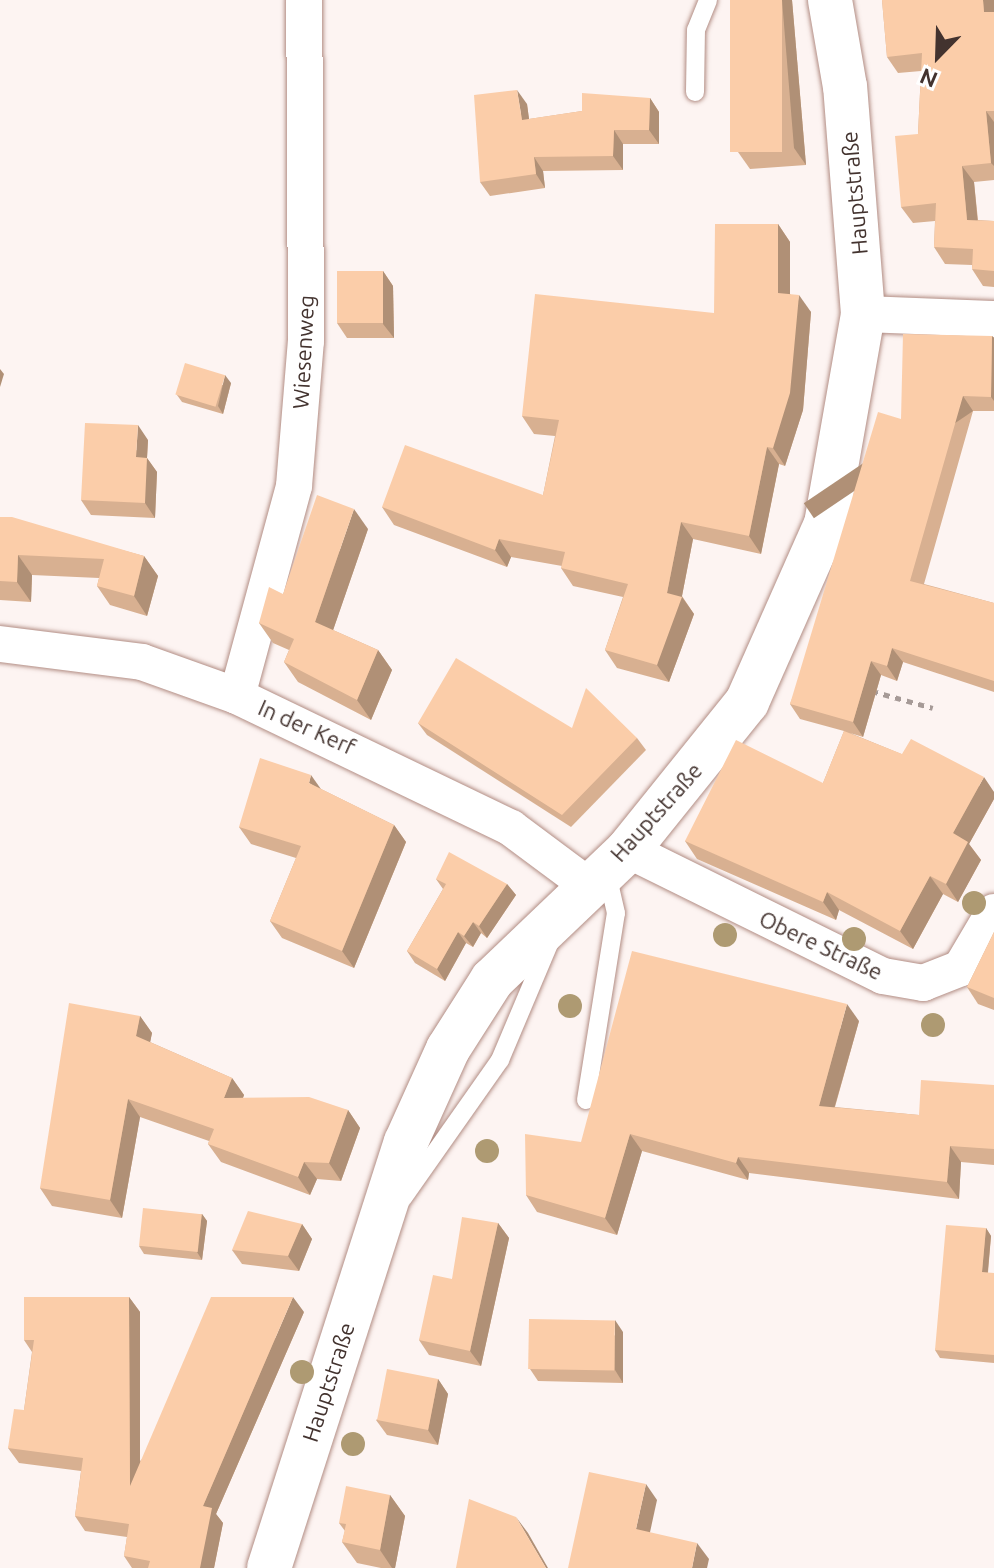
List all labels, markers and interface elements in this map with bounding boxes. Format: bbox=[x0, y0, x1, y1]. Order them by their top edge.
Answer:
north arrow bbox=[898, 16, 978, 96]
text: N bbox=[916, 64, 941, 93]
street label: Hauptstraße bbox=[835, 130, 873, 256]
street label: Wiesenweg bbox=[287, 294, 319, 410]
street label: In der Kerf bbox=[254, 694, 360, 760]
street label: Hauptstraße bbox=[605, 757, 707, 867]
street label: Obere Straße bbox=[755, 905, 887, 985]
street label: Hauptstraße bbox=[296, 1319, 360, 1445]

